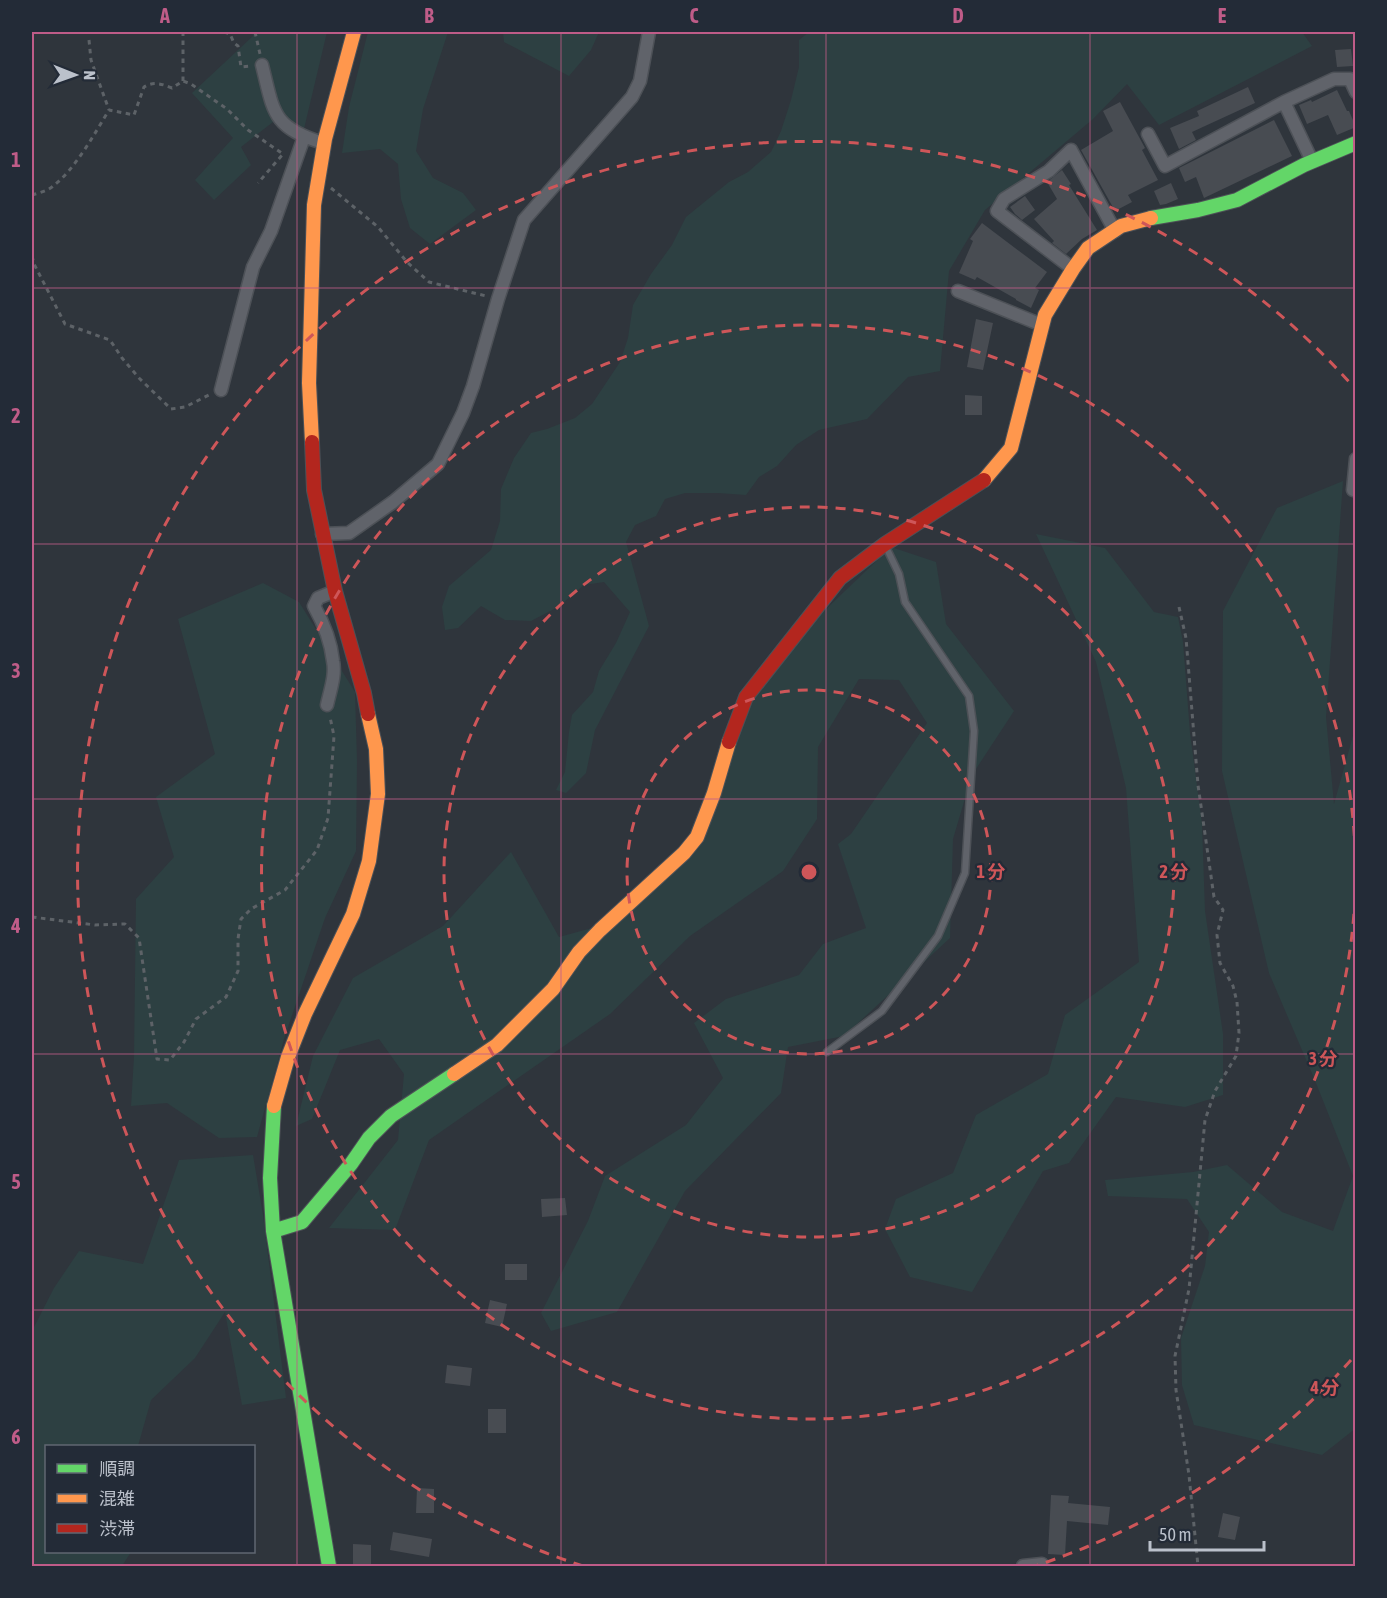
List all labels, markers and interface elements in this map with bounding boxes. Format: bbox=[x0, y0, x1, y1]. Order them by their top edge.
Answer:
text: A bbox=[159, 4, 170, 27]
text: B bbox=[424, 4, 434, 27]
text: C bbox=[690, 4, 699, 27]
text: D bbox=[952, 4, 964, 27]
text: E bbox=[1218, 4, 1227, 27]
north arrow bbox=[45, 45, 105, 105]
text: N bbox=[81, 70, 99, 80]
text: 1 bbox=[11, 148, 21, 171]
text: 2 bbox=[11, 404, 21, 427]
text: 3 bbox=[11, 659, 21, 682]
text: 1 分 bbox=[977, 861, 1005, 882]
text: 2 分 bbox=[1160, 861, 1188, 882]
centre of rings bbox=[799, 862, 819, 882]
text: 4 bbox=[10, 914, 21, 937]
text: 3 分 bbox=[1309, 1048, 1337, 1069]
text: 5 bbox=[11, 1170, 21, 1193]
text: 4 分 bbox=[1310, 1377, 1339, 1398]
text: 6 bbox=[11, 1425, 21, 1448]
legend bbox=[45, 1445, 255, 1553]
text: 順調 bbox=[99, 1458, 135, 1479]
text: 混雑 bbox=[99, 1488, 135, 1509]
scale bar bbox=[1150, 1514, 1264, 1552]
text: 渋滞 bbox=[99, 1518, 135, 1539]
text: 50 m bbox=[1159, 1524, 1191, 1545]

